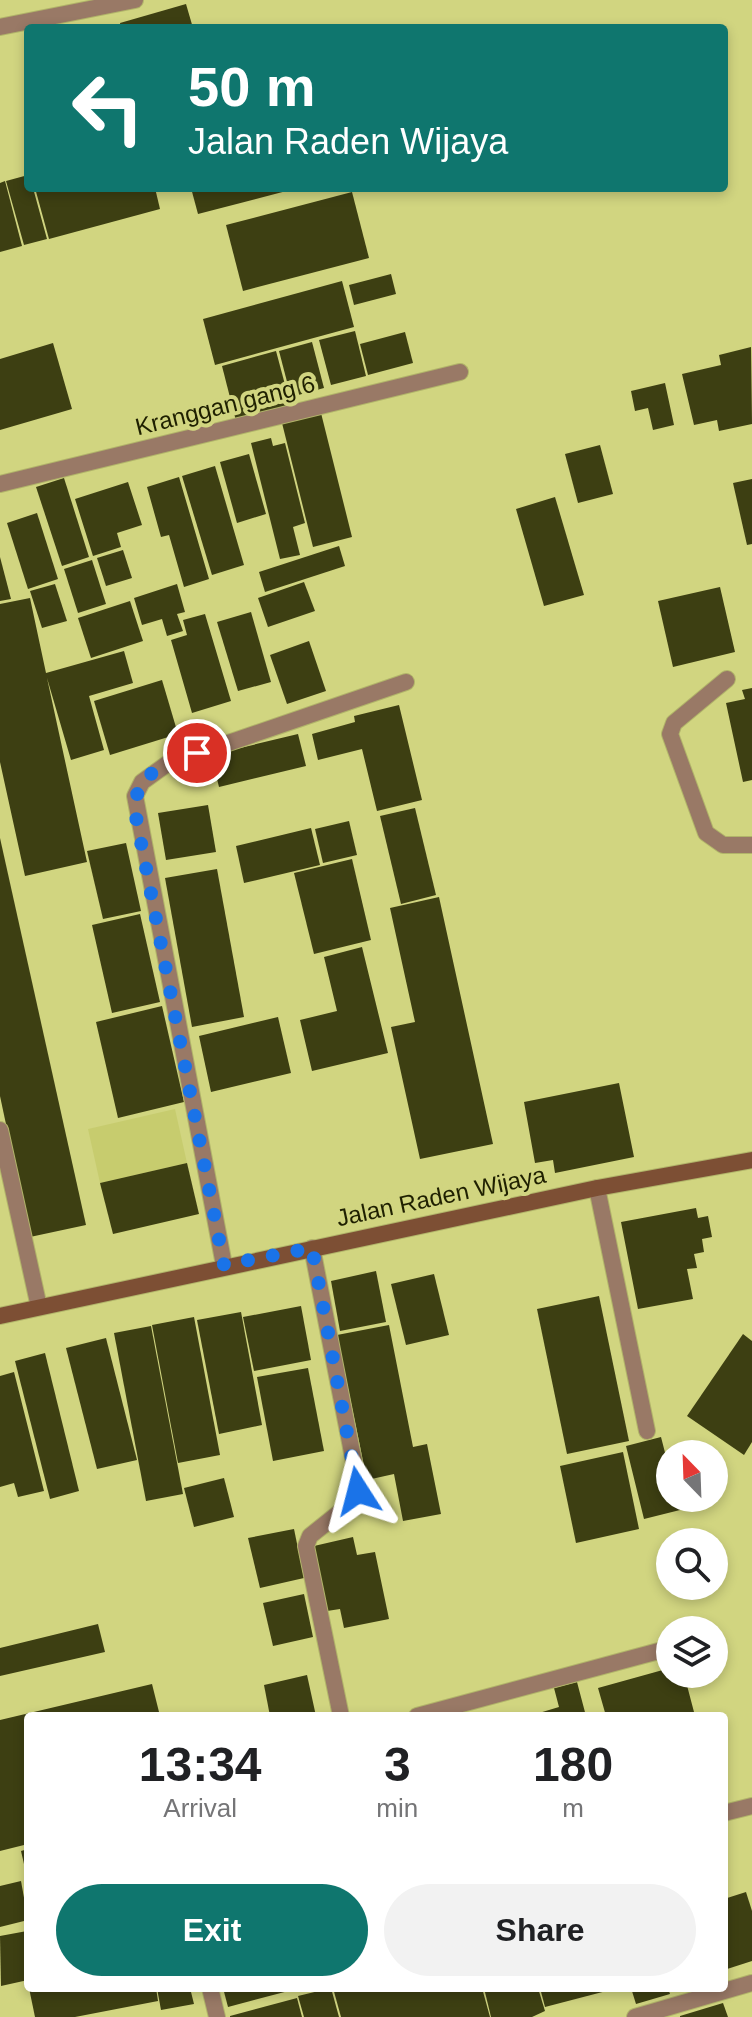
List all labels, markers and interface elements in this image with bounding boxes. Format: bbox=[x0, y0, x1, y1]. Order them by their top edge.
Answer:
text: 50 m bbox=[188, 55, 316, 118]
icon: left bbox=[56, 56, 160, 160]
text: Jalan Raden Wijaya bbox=[188, 121, 508, 162]
street label: Kranggan gang 6 bbox=[132, 370, 318, 440]
pin bbox=[163, 719, 231, 787]
icon: arrive bbox=[175, 731, 219, 775]
street label: Jalan Raden Wijaya bbox=[334, 1160, 549, 1231]
north arrow bbox=[656, 1440, 728, 1512]
map controls bbox=[656, 1440, 728, 1688]
position arrow bbox=[316, 1449, 400, 1533]
button: search bbox=[656, 1528, 728, 1600]
button: layers bbox=[656, 1616, 728, 1688]
text: 13:34 bbox=[139, 1738, 262, 1791]
text: 3 bbox=[384, 1738, 411, 1791]
text: 180 bbox=[533, 1738, 613, 1791]
text: Arrival bbox=[163, 1793, 237, 1823]
text: min bbox=[376, 1793, 418, 1823]
text: m bbox=[562, 1793, 584, 1823]
button: Exit bbox=[56, 1884, 368, 1976]
button: Share bbox=[384, 1884, 696, 1976]

